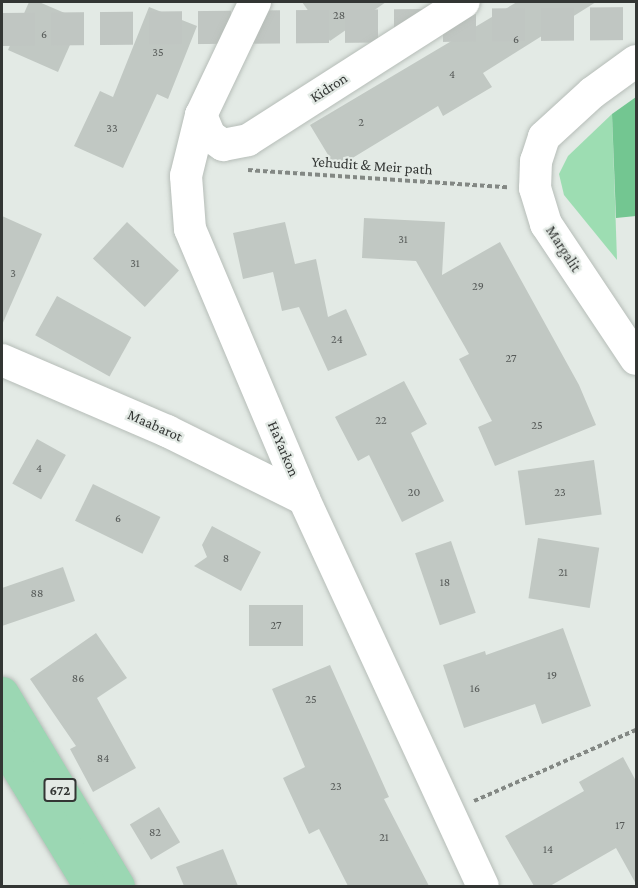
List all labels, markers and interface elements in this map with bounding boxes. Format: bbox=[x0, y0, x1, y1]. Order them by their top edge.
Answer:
house number: 28 bbox=[333, 9, 345, 23]
house number: 6 bbox=[41, 28, 47, 42]
house number: 6 bbox=[513, 33, 519, 47]
house number: 35 bbox=[152, 46, 164, 60]
house number: 4 bbox=[449, 68, 455, 82]
street label: Kidron bbox=[307, 69, 351, 107]
house number: 2 bbox=[358, 116, 364, 130]
house number: 33 bbox=[106, 122, 118, 136]
street label: Yehudit & Meir path bbox=[311, 153, 433, 179]
street label: Margalit bbox=[541, 223, 585, 275]
house number: 31 bbox=[398, 233, 408, 247]
house number: 31 bbox=[130, 257, 140, 271]
house number: 3 bbox=[10, 267, 16, 281]
house number: 29 bbox=[472, 280, 484, 294]
house number: 24 bbox=[331, 333, 343, 347]
house number: 27 bbox=[505, 352, 517, 366]
street label: Maabarot bbox=[125, 406, 185, 446]
house number: 22 bbox=[375, 414, 387, 428]
street label: HaYarkon bbox=[263, 419, 303, 479]
house number: 25 bbox=[531, 419, 543, 433]
house number: 4 bbox=[36, 462, 42, 476]
house number: 20 bbox=[408, 486, 420, 500]
house number: 23 bbox=[554, 486, 566, 500]
house number: 6 bbox=[115, 512, 121, 526]
house number: 8 bbox=[223, 552, 229, 566]
house number: 21 bbox=[558, 566, 568, 580]
house number: 18 bbox=[440, 576, 450, 590]
house number: 88 bbox=[31, 587, 43, 601]
house number: 27 bbox=[270, 619, 282, 633]
house number: 19 bbox=[547, 669, 557, 683]
house number: 86 bbox=[72, 672, 84, 686]
house number: 16 bbox=[470, 682, 480, 696]
house number: 25 bbox=[305, 693, 317, 707]
house number: 84 bbox=[97, 752, 109, 766]
road number: 672 bbox=[42, 779, 78, 801]
house number: 23 bbox=[330, 780, 342, 794]
house number: 17 bbox=[615, 819, 625, 833]
house number: 82 bbox=[149, 826, 161, 840]
house number: 21 bbox=[379, 831, 389, 845]
house number: 14 bbox=[543, 843, 553, 857]

